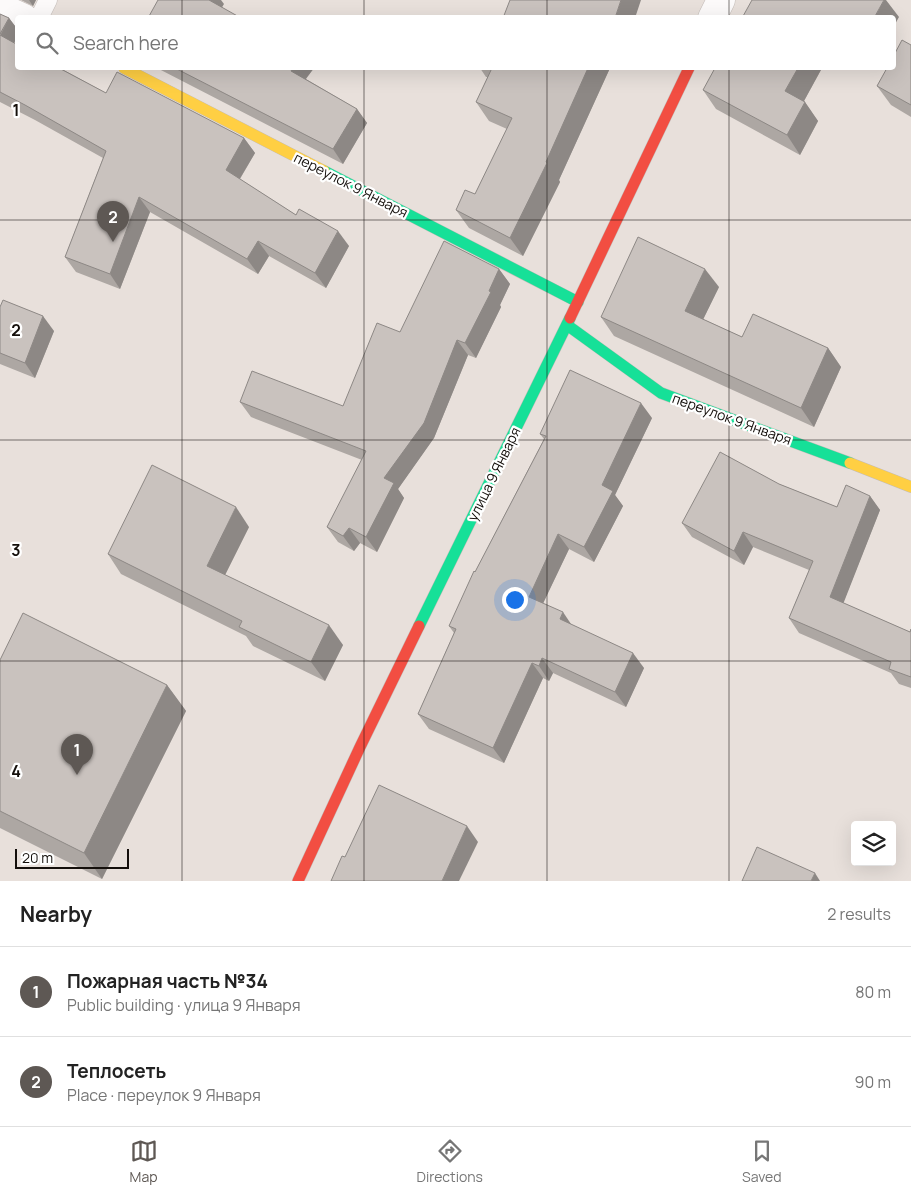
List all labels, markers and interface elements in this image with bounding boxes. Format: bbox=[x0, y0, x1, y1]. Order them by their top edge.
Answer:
search box bbox=[15, 15, 896, 70]
icon: search bbox=[33, 29, 61, 57]
text: Search here bbox=[73, 30, 179, 56]
text: 1 bbox=[12, 99, 20, 121]
street label: переулок 9 Января bbox=[291, 148, 411, 222]
pin: 2 bbox=[97, 201, 129, 242]
text: 2 bbox=[11, 319, 21, 341]
street label: переулок 9 Января bbox=[670, 388, 794, 449]
street label: улица 9 Января bbox=[463, 424, 525, 524]
text: 3 bbox=[11, 539, 21, 561]
your location bbox=[502, 587, 528, 613]
pin: 1 bbox=[61, 734, 93, 775]
text: 4 bbox=[11, 760, 21, 782]
map controls bbox=[851, 821, 896, 866]
button: layers bbox=[851, 821, 896, 866]
scale bar bbox=[15, 846, 129, 869]
text: 20 m bbox=[22, 848, 53, 867]
text: Nearby bbox=[20, 900, 92, 928]
text: 2 results bbox=[827, 903, 891, 925]
text: Пожарная часть №34 bbox=[67, 968, 268, 994]
text: 1 bbox=[32, 981, 40, 1003]
text: 80 m bbox=[855, 981, 891, 1003]
text: Public building · улица 9 Января bbox=[67, 994, 301, 1016]
text: Теплосеть bbox=[67, 1058, 166, 1084]
text: 2 bbox=[31, 1071, 41, 1093]
text: 90 m bbox=[855, 1071, 891, 1093]
text: Place · переулок 9 Января bbox=[67, 1084, 261, 1106]
tab: Map bbox=[130, 1137, 158, 1186]
tab: Directions bbox=[417, 1137, 483, 1186]
tab: Saved bbox=[742, 1137, 781, 1186]

